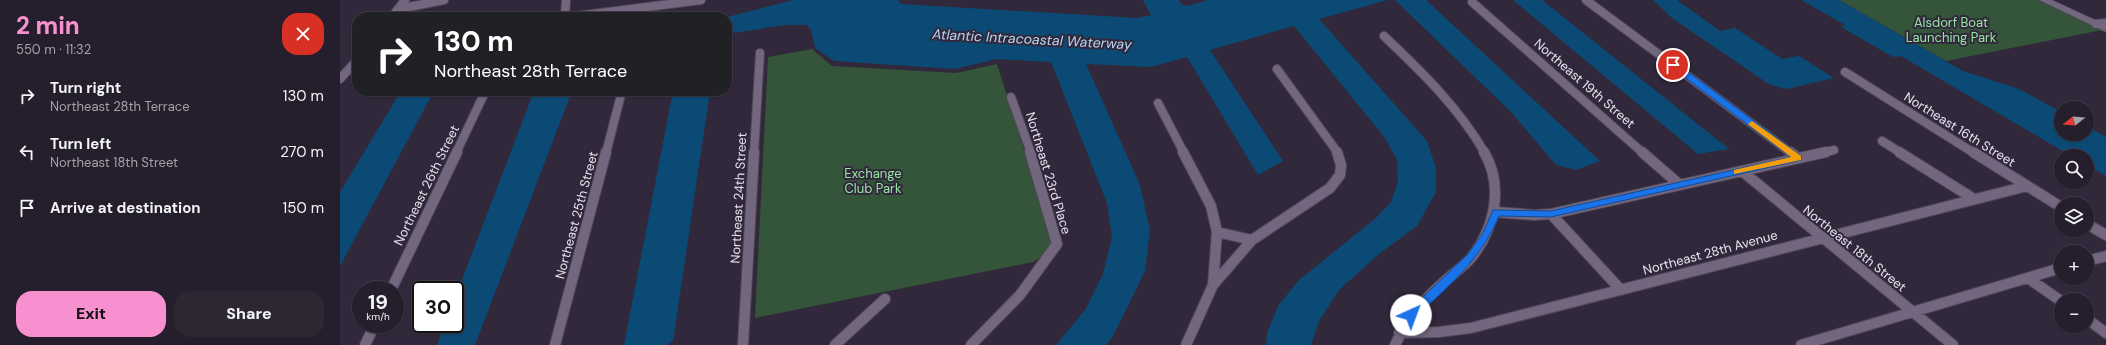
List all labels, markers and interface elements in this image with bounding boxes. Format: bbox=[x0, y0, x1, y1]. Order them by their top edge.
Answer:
text: 2 min bbox=[16, 10, 80, 41]
button: close bbox=[282, 13, 324, 55]
park label: Alsdorf Boat Launching Park bbox=[1906, 14, 1997, 46]
text: 130 m bbox=[434, 23, 514, 60]
water label: Atlantic Intracoastal Waterway bbox=[931, 25, 1133, 53]
icon: right bbox=[368, 28, 420, 80]
street label: Northeast 19th Street bbox=[1531, 35, 1639, 132]
text: 550 m · 11:32 bbox=[16, 41, 91, 58]
pin bbox=[1656, 48, 1690, 82]
icon: arrive bbox=[1662, 54, 1684, 76]
text: Northeast 28th Terrace bbox=[434, 59, 627, 83]
text: Turn right bbox=[50, 78, 121, 98]
icon: right bbox=[16, 85, 38, 107]
text: 130 m bbox=[283, 86, 324, 106]
street label: Northeast 16th Street bbox=[1901, 88, 2019, 171]
text: Northeast 28th Terrace bbox=[50, 98, 190, 115]
north arrow bbox=[2054, 101, 2094, 141]
map controls bbox=[2054, 101, 2094, 333]
street label: Northeast 23rd Place bbox=[1022, 110, 1075, 236]
street label: Northeast 26th Street bbox=[390, 122, 463, 248]
street label: Northeast 24th Street bbox=[727, 132, 750, 264]
text: Turn left bbox=[50, 134, 111, 154]
icon: left bbox=[16, 141, 38, 163]
text: 270 m bbox=[280, 142, 324, 162]
street label: Northeast 25th Street bbox=[551, 149, 602, 281]
button: search bbox=[2054, 149, 2094, 189]
text: Northeast 18th Street bbox=[50, 154, 178, 171]
park label: Exchange Club Park bbox=[844, 165, 902, 197]
icon: arrive bbox=[16, 197, 38, 219]
button: layers bbox=[2054, 197, 2094, 237]
text: Arrive at destination bbox=[50, 198, 201, 218]
text: 150 m bbox=[283, 198, 324, 218]
street label: Northeast 18th Street bbox=[1800, 201, 1910, 295]
street label: Northeast 28th Avenue bbox=[1641, 226, 1779, 279]
button: + bbox=[2054, 245, 2094, 285]
speed limit sign: 30 bbox=[412, 281, 464, 333]
text: 19 bbox=[368, 289, 388, 315]
button: Exit bbox=[16, 291, 166, 337]
button: Share bbox=[174, 291, 324, 337]
button: − bbox=[2054, 293, 2094, 333]
position arrow bbox=[1390, 294, 1432, 336]
text: km/h bbox=[366, 310, 390, 323]

